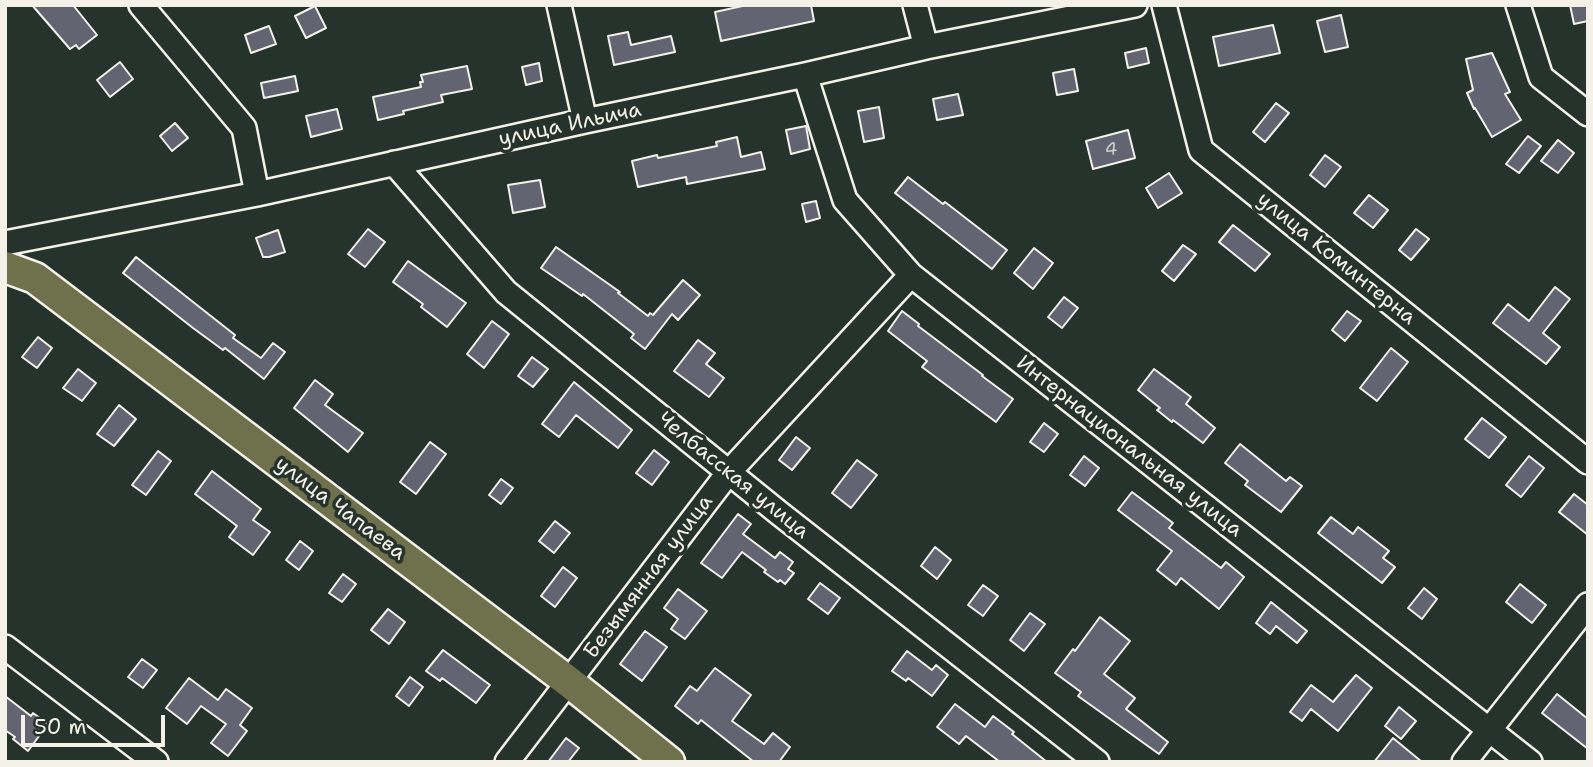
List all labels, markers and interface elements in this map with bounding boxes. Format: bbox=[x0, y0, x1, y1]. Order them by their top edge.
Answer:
street label: улица Ильича bbox=[496, 98, 644, 152]
house number: 4 bbox=[1105, 139, 1117, 161]
street label: улица Коминтерна bbox=[1252, 187, 1420, 331]
street label: Интернациональная улица bbox=[1011, 351, 1247, 543]
street label: Челбасская улица bbox=[652, 407, 814, 545]
street label: улица Чапаева bbox=[270, 452, 410, 566]
street label: Безымянная улица bbox=[579, 490, 719, 664]
scale bar bbox=[24, 700, 168, 744]
text: 50 m bbox=[34, 713, 87, 741]

